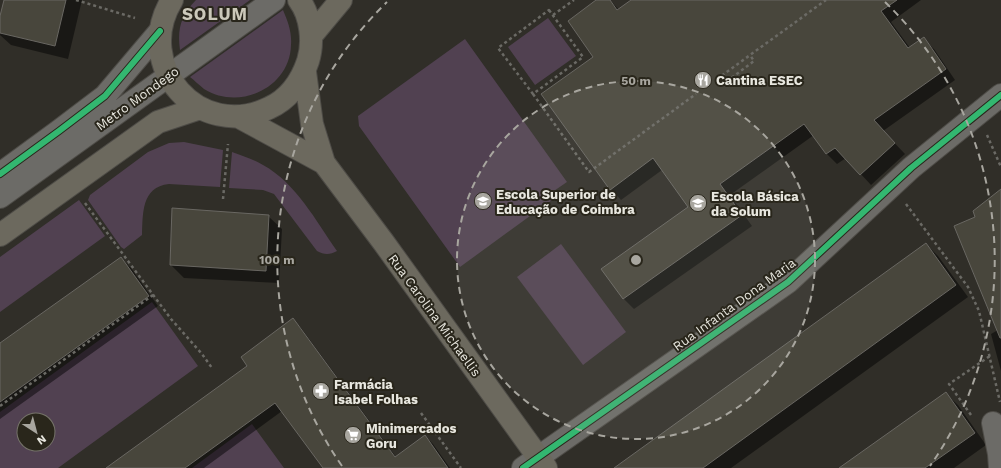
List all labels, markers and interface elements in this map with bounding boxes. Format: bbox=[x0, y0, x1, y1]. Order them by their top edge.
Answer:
district label: SOLUM bbox=[182, 4, 248, 24]
street label: Metro Mondego bbox=[93, 63, 182, 133]
restaurant icon: Cantina ESEC bbox=[693, 70, 713, 90]
place label: Cantina ESEC bbox=[716, 73, 803, 88]
text: 50 m bbox=[621, 74, 651, 88]
place label: Escola Superior de Educação de Coimbra bbox=[496, 187, 635, 217]
place label: Escola Básica da Solum bbox=[711, 189, 799, 219]
school or university icon: Escola Superior de Educação de Coimbra bbox=[473, 191, 493, 211]
school or university icon: Escola Básica da Solum bbox=[688, 193, 708, 213]
street label: Rua Carolina Michaellis bbox=[385, 251, 484, 379]
text: 100 m bbox=[259, 253, 295, 267]
centre of rings bbox=[629, 253, 643, 267]
street label: Rua Infanta Dona Maria bbox=[670, 254, 799, 354]
place label: Farmácia Isabel Folhas bbox=[334, 377, 418, 407]
pharmacy icon: Farmácia Isabel Folhas bbox=[311, 381, 331, 401]
north arrow bbox=[16, 412, 56, 452]
place label: Minimercados Goru bbox=[366, 421, 457, 451]
supermarket icon: Minimercados Goru bbox=[343, 425, 363, 445]
text: N bbox=[34, 432, 49, 447]

